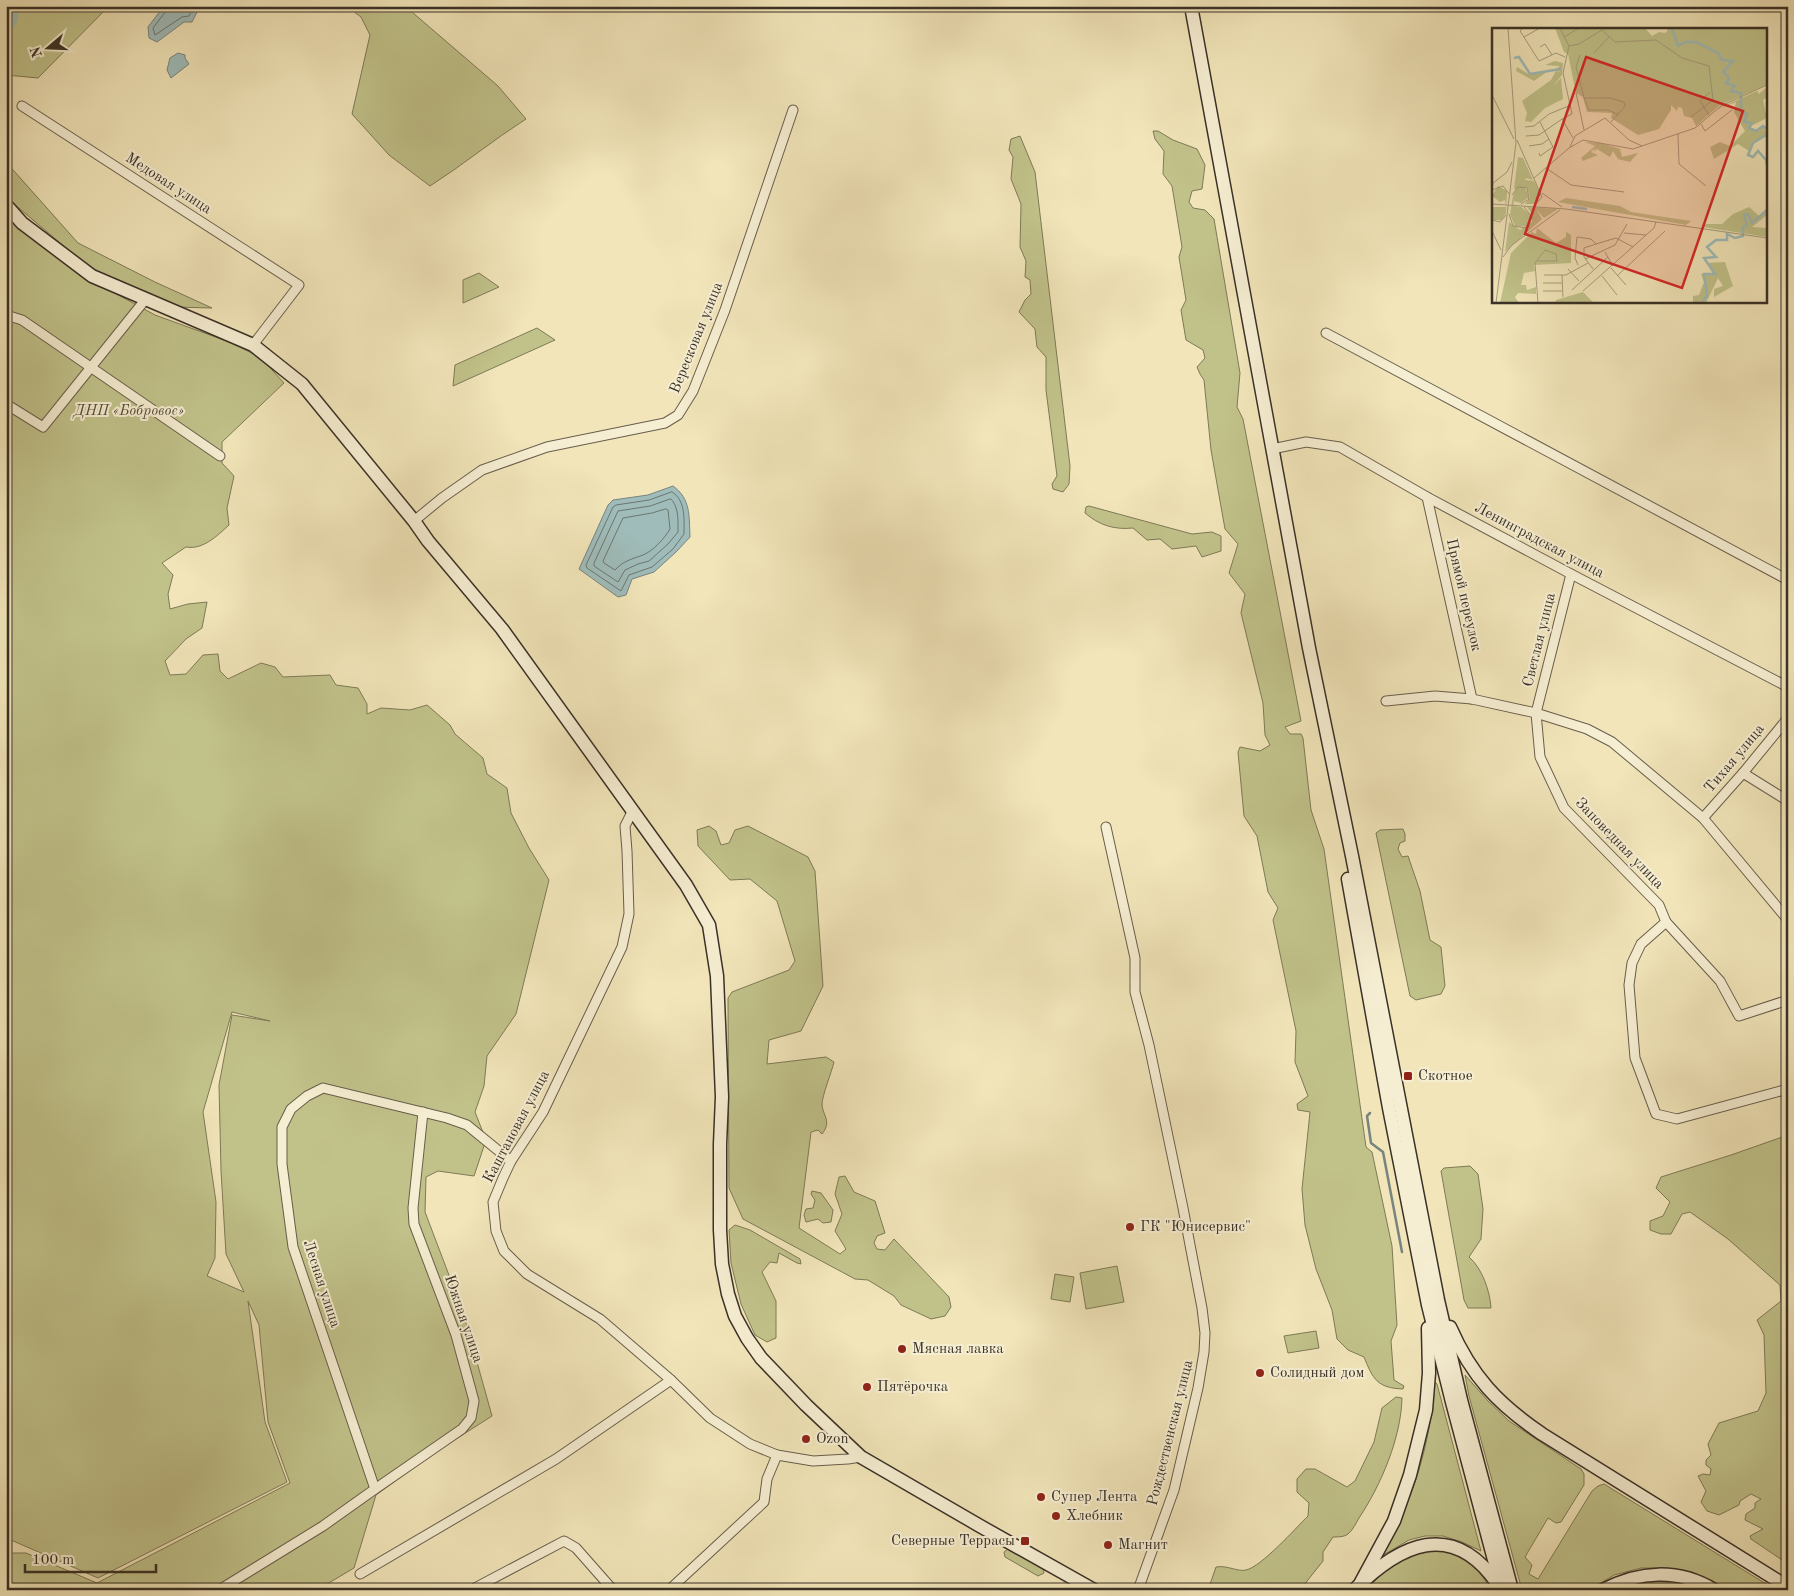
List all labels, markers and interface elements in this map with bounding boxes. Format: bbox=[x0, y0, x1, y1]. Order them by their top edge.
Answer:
north arrow bbox=[22, 22, 72, 72]
inset map bbox=[1492, 28, 1766, 302]
text: N bbox=[28, 44, 45, 59]
street label: Медовая улица bbox=[122, 151, 214, 218]
street label: Вересковая улица bbox=[668, 280, 726, 396]
park label: ДНП «Бобровое» bbox=[72, 403, 184, 419]
street label: Ленинградская улица bbox=[1472, 501, 1607, 582]
street label: Прямой переулок bbox=[1443, 537, 1483, 653]
street label: Светлая улица bbox=[1521, 591, 1559, 689]
street label: Тихая улица bbox=[1702, 721, 1768, 796]
street label: Заповедная улица bbox=[1572, 796, 1666, 893]
street label: Каштановая улица bbox=[481, 1068, 553, 1186]
place label: Скотное bbox=[1418, 1069, 1473, 1084]
marker: Скотное bbox=[1402, 1070, 1414, 1082]
place label: ГК "Юнисервис" bbox=[1140, 1220, 1251, 1235]
marker: ГК "Юнисервис" bbox=[1124, 1221, 1136, 1233]
street label: Лесная улица bbox=[300, 1238, 342, 1330]
street label: Южная улица bbox=[441, 1273, 485, 1365]
place label: Мясная лавка bbox=[912, 1342, 1004, 1357]
marker: Мясная лавка bbox=[896, 1343, 908, 1355]
street label: Рождественская улица bbox=[1146, 1358, 1197, 1507]
place label: Солидный дом bbox=[1270, 1366, 1365, 1381]
marker: Солидный дом bbox=[1254, 1367, 1266, 1379]
place label: Пятёрочка bbox=[877, 1380, 949, 1395]
marker: Пятёрочка bbox=[861, 1381, 873, 1393]
place label: Ozon bbox=[816, 1432, 849, 1447]
marker: Ozon bbox=[800, 1433, 812, 1445]
place label: Супер Лента bbox=[1051, 1490, 1138, 1505]
marker: Супер Лента bbox=[1035, 1491, 1047, 1503]
place label: Хлебник bbox=[1066, 1509, 1123, 1524]
marker: Хлебник bbox=[1050, 1510, 1062, 1522]
place label: Северные Террасы bbox=[891, 1534, 1015, 1549]
marker: Северные Террасы bbox=[1019, 1535, 1031, 1547]
place label: Магнит bbox=[1118, 1538, 1168, 1553]
marker: Магнит bbox=[1102, 1539, 1114, 1551]
scale bar bbox=[25, 1541, 156, 1573]
text: 100 m bbox=[32, 1553, 74, 1568]

